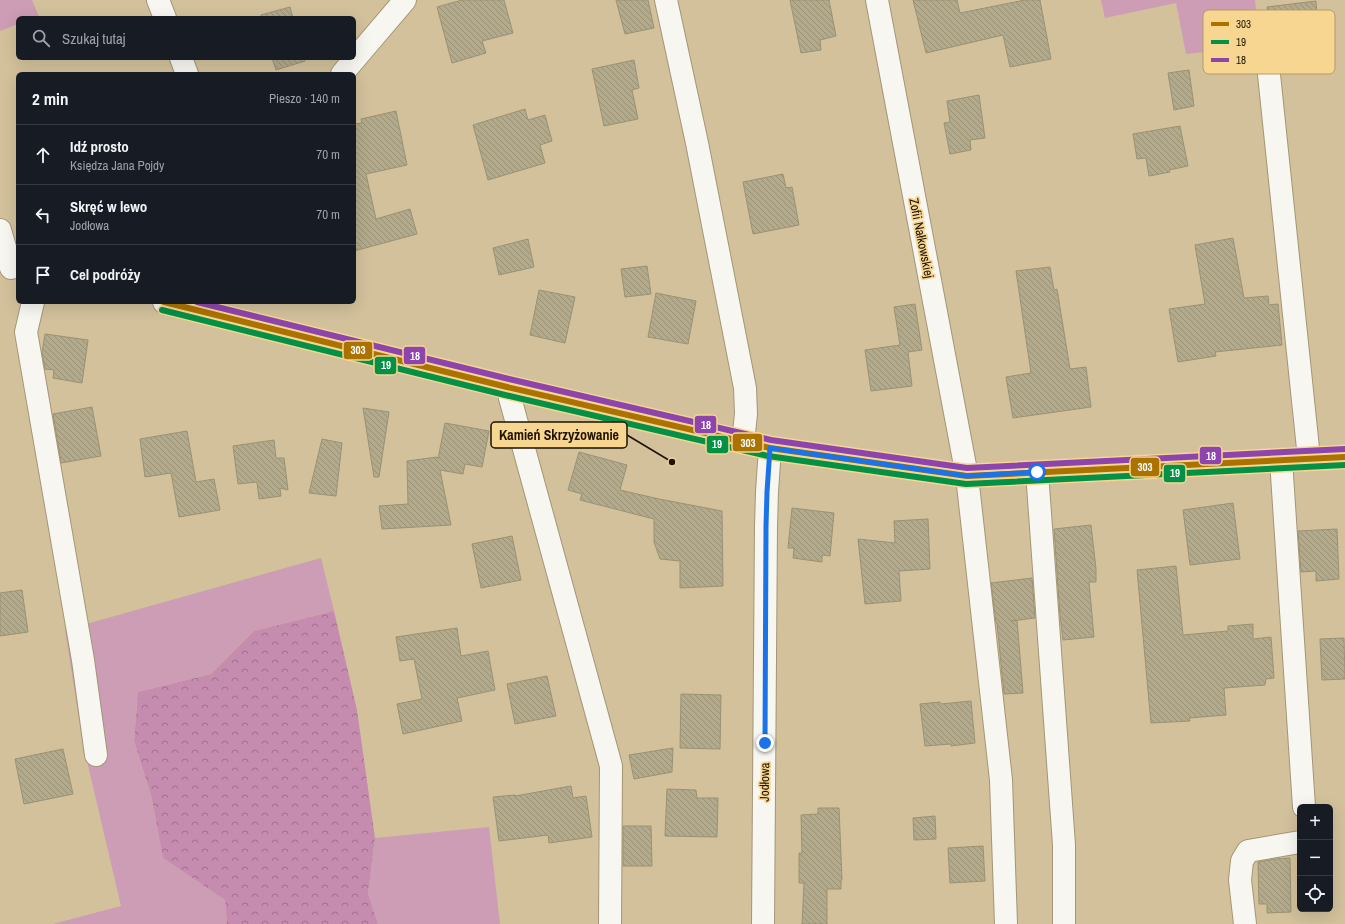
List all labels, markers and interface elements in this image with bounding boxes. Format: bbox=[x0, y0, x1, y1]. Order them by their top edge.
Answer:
legend bbox=[1203, 10, 1335, 74]
search box bbox=[16, 16, 356, 60]
text: 303 bbox=[1236, 17, 1251, 31]
icon: search bbox=[30, 27, 52, 49]
text: Szukaj tutaj bbox=[62, 28, 126, 49]
text: 19 bbox=[1236, 35, 1246, 49]
text: 18 bbox=[1236, 53, 1246, 67]
text: 2 min bbox=[32, 87, 68, 110]
text: Pieszo · 140 m bbox=[269, 90, 340, 107]
text: Idź prosto bbox=[70, 136, 129, 157]
icon: ahead bbox=[32, 144, 54, 166]
text: 70 m bbox=[316, 146, 340, 163]
text: Księdza Jana Pojdy bbox=[70, 157, 164, 174]
text: Skręć w lewo bbox=[70, 196, 147, 217]
street label: Zofii Nałkowskiej bbox=[905, 197, 938, 280]
icon: left bbox=[32, 204, 54, 226]
text: 70 m bbox=[316, 206, 340, 223]
text: Jodłowa bbox=[70, 217, 109, 234]
icon: arrive bbox=[32, 264, 54, 286]
text: Cel podróży bbox=[70, 264, 140, 285]
line badge: 303 bbox=[343, 341, 373, 360]
text: 303 bbox=[350, 343, 366, 357]
line badge: 18 bbox=[403, 346, 426, 365]
text: 18 bbox=[410, 349, 420, 363]
line badge: 19 bbox=[374, 356, 397, 375]
text: 19 bbox=[381, 358, 391, 372]
line badge: 18 bbox=[694, 415, 717, 434]
text: 18 bbox=[701, 418, 711, 432]
callout: Kamień Skrzyżowanie bbox=[491, 422, 627, 448]
text: Kamień Skrzyżowanie bbox=[499, 426, 619, 444]
line badge: 303 bbox=[732, 433, 763, 452]
line badge: 19 bbox=[706, 435, 729, 454]
text: 303 bbox=[740, 436, 756, 450]
text: 19 bbox=[712, 437, 722, 451]
line badge: 18 bbox=[1199, 446, 1222, 465]
text: 18 bbox=[1206, 449, 1216, 463]
line badge: 303 bbox=[1130, 457, 1160, 477]
text: 303 bbox=[1137, 460, 1153, 474]
route start bbox=[1028, 463, 1046, 481]
line badge: 19 bbox=[1163, 464, 1186, 483]
text: 19 bbox=[1170, 466, 1180, 480]
route end bbox=[756, 734, 774, 752]
street label: Jodłowa bbox=[756, 762, 773, 802]
map controls bbox=[1297, 804, 1333, 912]
button: + bbox=[1297, 804, 1333, 840]
button: − bbox=[1297, 840, 1333, 876]
button: locate bbox=[1297, 876, 1333, 912]

